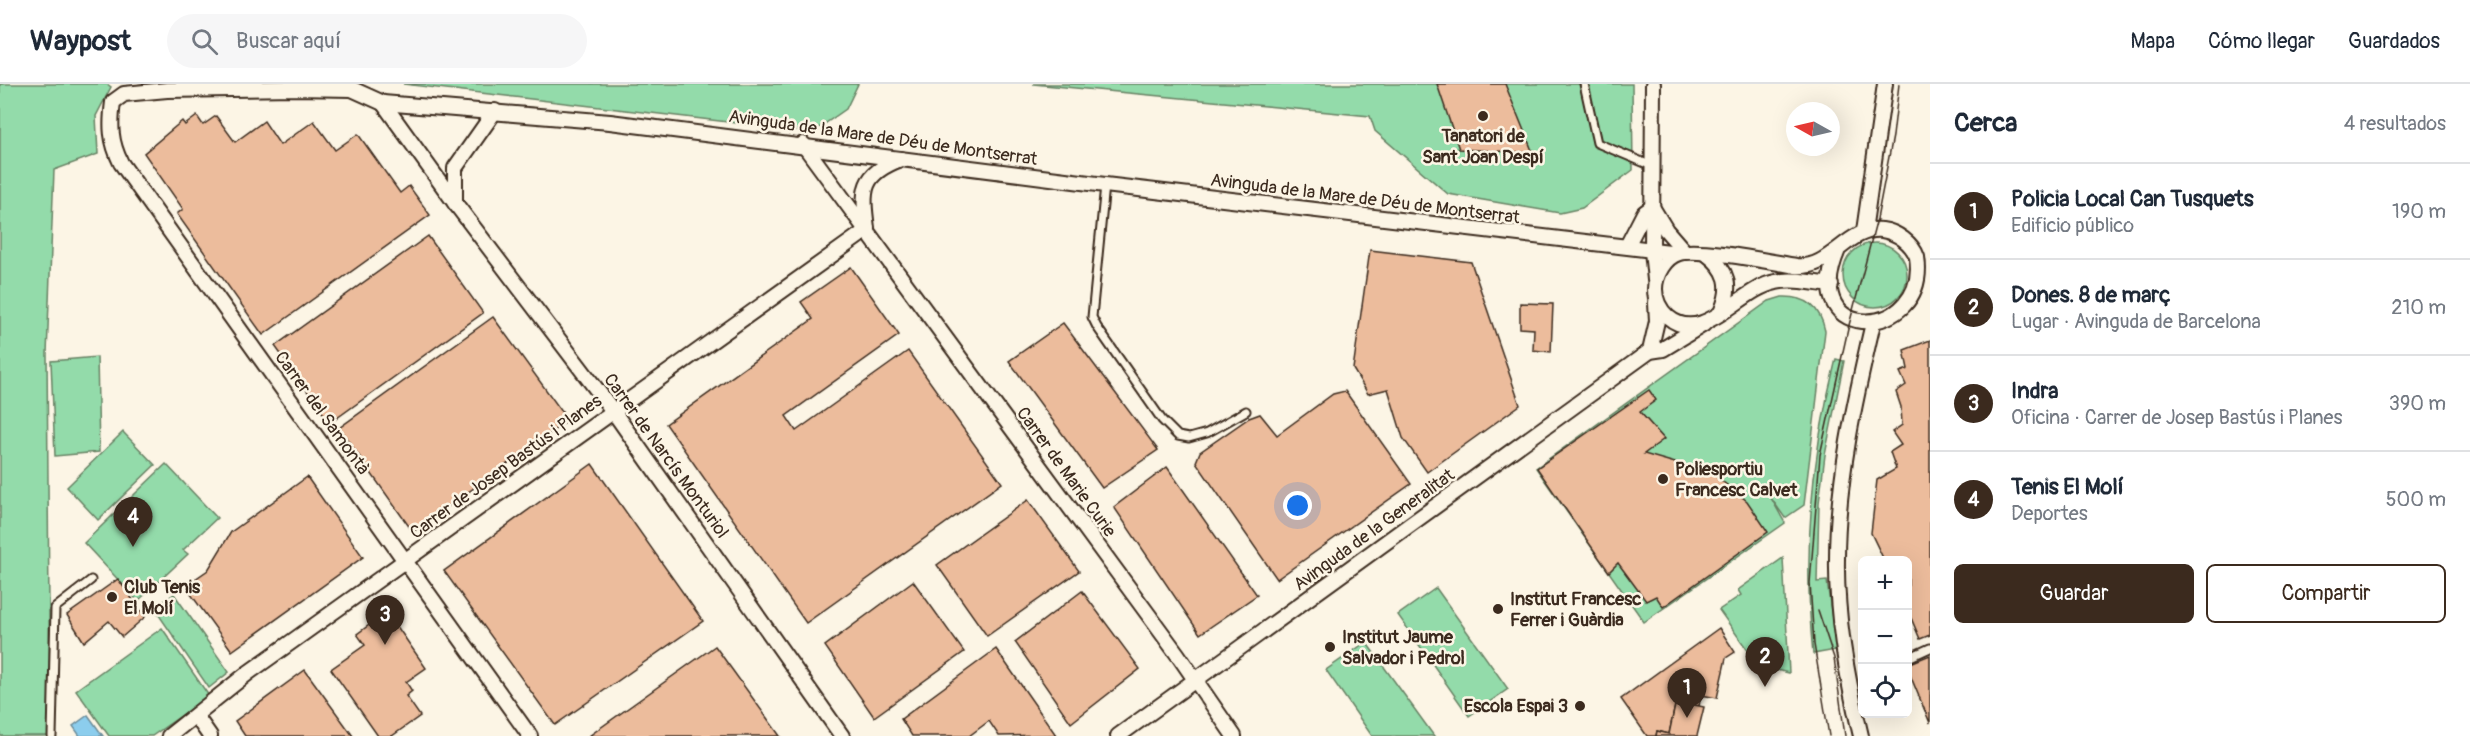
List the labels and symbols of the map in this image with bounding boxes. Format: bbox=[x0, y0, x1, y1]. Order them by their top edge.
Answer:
north arrow bbox=[1786, 102, 1840, 156]
street label: Avinguda de la Mare de Déu de Montserrat bbox=[727, 105, 1040, 171]
marker: Tanatori de Sant Joan Despí bbox=[1476, 109, 1490, 123]
place label: Tanatori de Sant Joan Despí bbox=[1422, 125, 1544, 169]
street label: Avinguda de la Mare de Déu de Montserrat bbox=[1209, 169, 1522, 229]
street label: Carrer del Samontà bbox=[269, 347, 375, 479]
street label: Carrer de Narcís Monturiol bbox=[598, 369, 734, 543]
street label: Carrer de Josep Bastús i Planes bbox=[405, 390, 607, 544]
street label: Carrer de Marie Curie bbox=[1011, 402, 1121, 542]
place label: Poliesportiu Francesc Calvet bbox=[1675, 458, 1798, 502]
street label: Avinguda de la Generalitat bbox=[1289, 463, 1460, 596]
marker: Poliesportiu Francesc Calvet bbox=[1656, 472, 1670, 486]
your location bbox=[1283, 491, 1312, 520]
pin: 4 bbox=[114, 498, 152, 547]
place label: Club Tenis El Molí bbox=[124, 576, 201, 620]
place label: Institut Francesc Ferrer i Guàrdia bbox=[1510, 588, 1641, 632]
marker: Club Tenis El Molí bbox=[105, 590, 119, 604]
pin: 3 bbox=[366, 596, 404, 645]
marker: Institut Francesc Ferrer i Guàrdia bbox=[1491, 602, 1505, 616]
place label: Institut Jaume Salvador i Pedrol bbox=[1342, 626, 1465, 670]
pin: 2 bbox=[1746, 638, 1784, 687]
marker: Institut Jaume Salvador i Pedrol bbox=[1323, 640, 1337, 654]
pin: 1 bbox=[1668, 668, 1706, 718]
place label: Escola Espai 3 bbox=[1464, 695, 1568, 718]
marker: Escola Espai 3 bbox=[1573, 699, 1587, 713]

